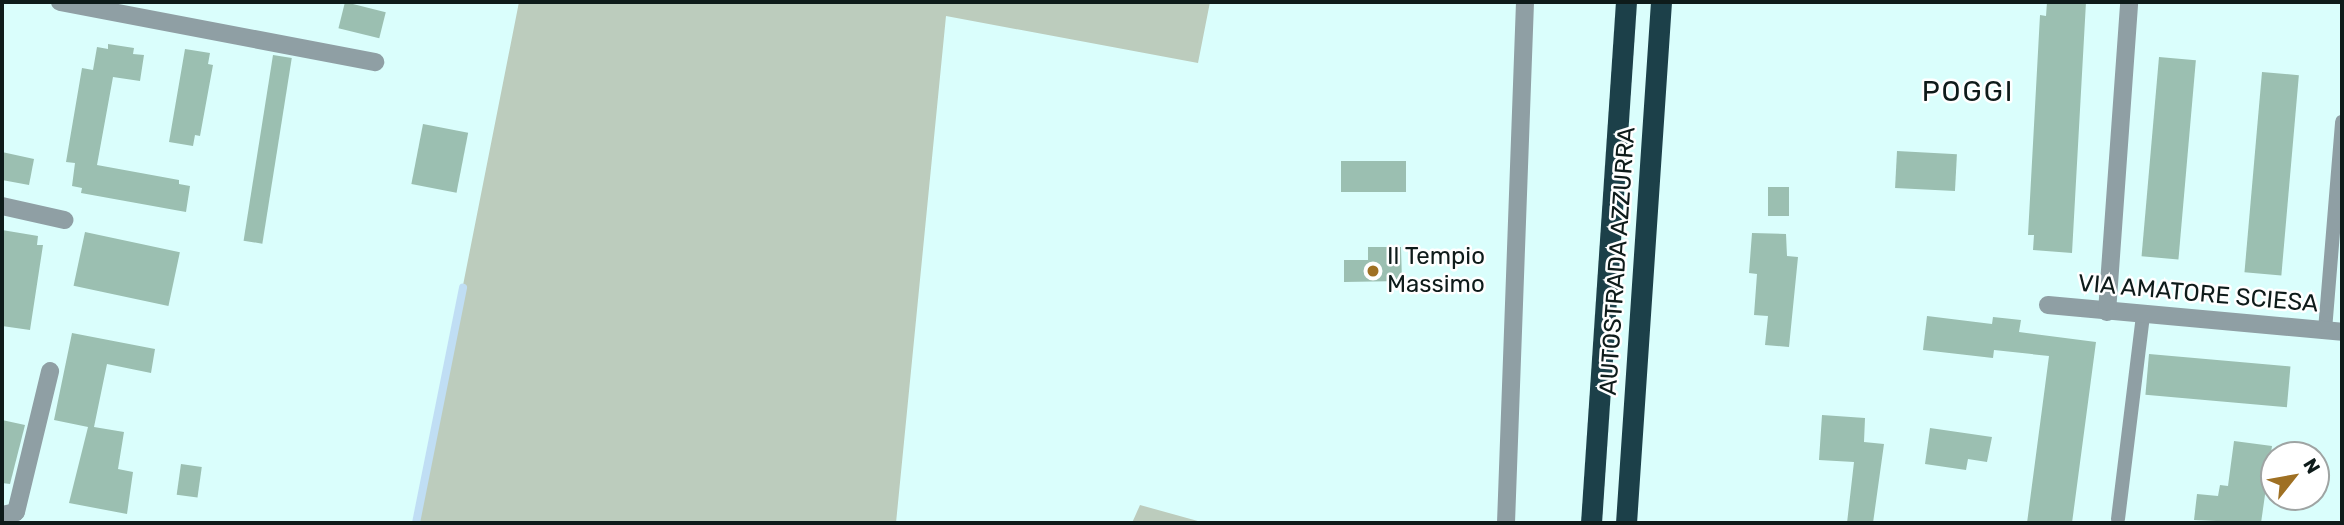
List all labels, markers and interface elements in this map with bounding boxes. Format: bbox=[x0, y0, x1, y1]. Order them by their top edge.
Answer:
district label: POGGI bbox=[1922, 75, 2014, 109]
street label: AUTOSTRADA AZZURRA bbox=[1594, 125, 1642, 397]
place label: Il Tempio Massimo bbox=[1387, 243, 1486, 299]
marker: Il Tempio Massimo bbox=[1365, 263, 1381, 279]
street label: VIA AMATORE SCIESA bbox=[2076, 269, 2320, 319]
north arrow bbox=[2260, 441, 2330, 511]
text: N bbox=[2298, 454, 2325, 478]

